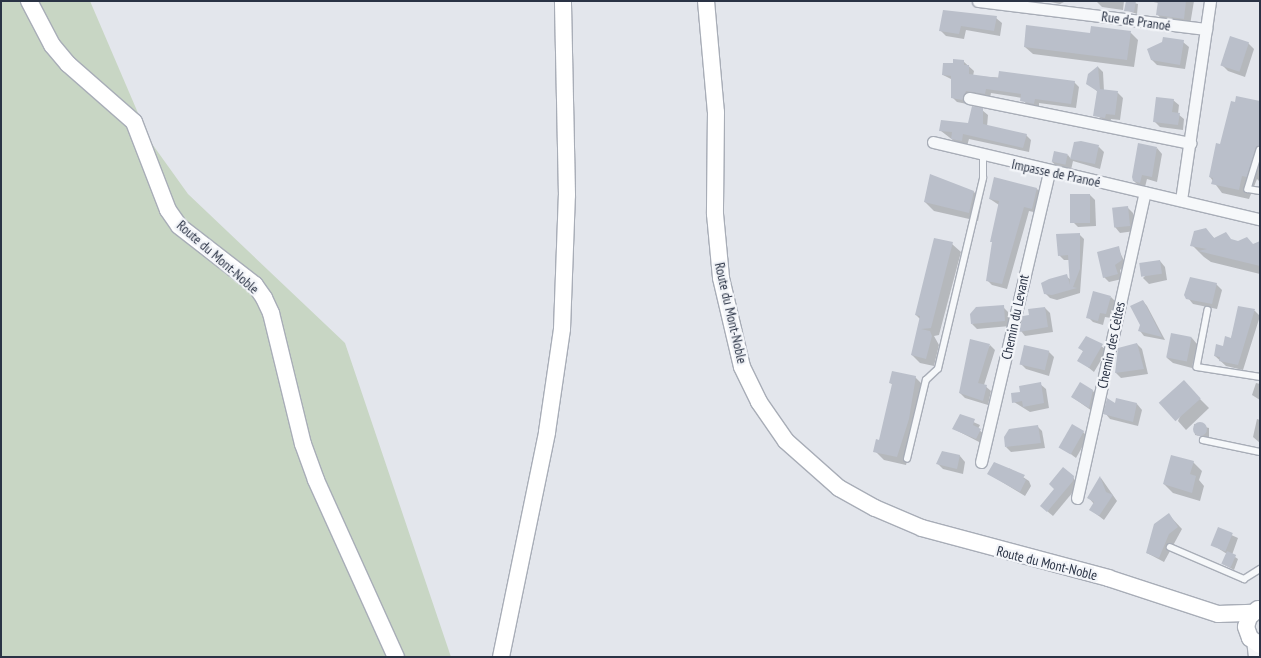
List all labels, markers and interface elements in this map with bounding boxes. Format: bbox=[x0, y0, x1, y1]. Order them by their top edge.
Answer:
street label: Rue de Pranoé bbox=[1100, 8, 1172, 34]
street label: Impasse de Pranoé bbox=[1010, 155, 1102, 191]
street label: Route du Mont-Noble bbox=[174, 217, 262, 297]
street label: Route du Mont-Noble bbox=[711, 261, 751, 365]
street label: Chemin du Levant bbox=[998, 273, 1032, 361]
street label: Chemin des Celtes bbox=[1094, 300, 1128, 390]
street label: Route du Mont-Noble bbox=[995, 542, 1099, 584]

